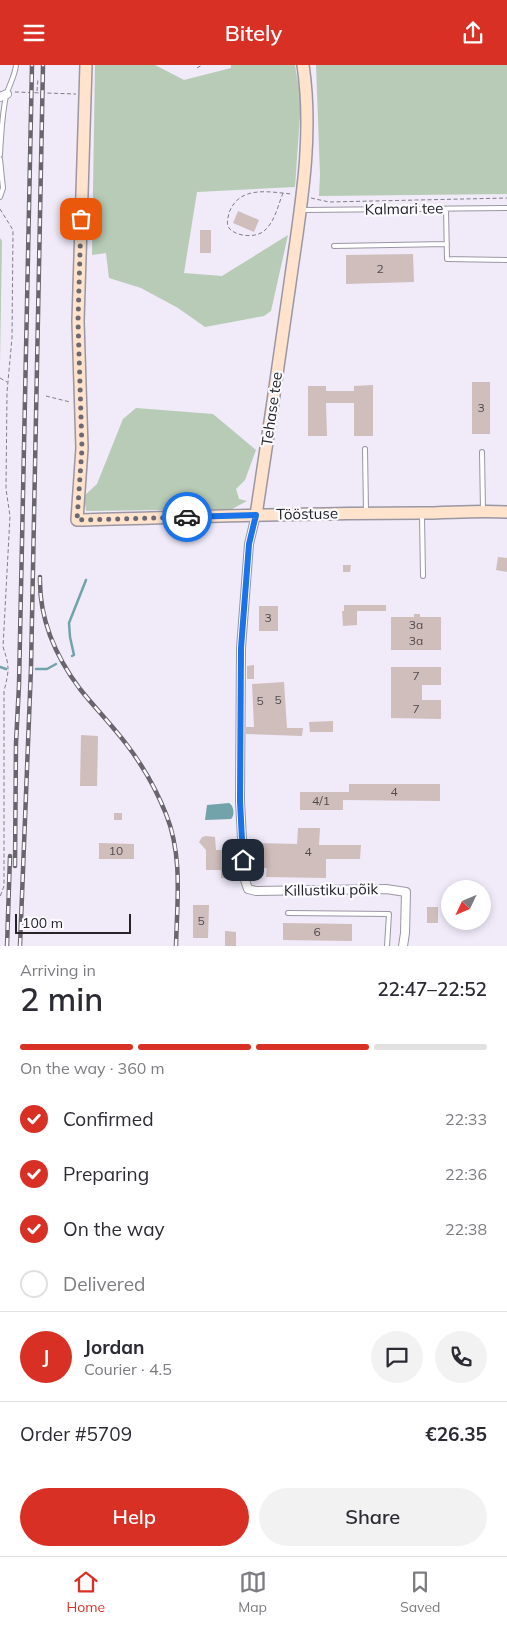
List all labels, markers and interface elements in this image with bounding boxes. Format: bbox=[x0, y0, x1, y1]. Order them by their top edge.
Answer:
icon: menu bbox=[20, 19, 48, 47]
text: Bitely bbox=[225, 19, 282, 47]
icon: share bbox=[459, 19, 487, 47]
pin bbox=[60, 198, 102, 240]
street label: Kalmari tee bbox=[364, 198, 443, 219]
icon: bag bbox=[67, 205, 95, 233]
house number: 2 bbox=[376, 261, 384, 276]
street label: Tehase tee bbox=[257, 371, 286, 447]
house number: 3 bbox=[477, 400, 485, 415]
courier bbox=[162, 492, 212, 542]
icon: car bbox=[173, 503, 201, 531]
street label: Tööstuse bbox=[276, 503, 338, 524]
house number: 3 bbox=[264, 610, 272, 625]
house number: 3a bbox=[409, 617, 423, 632]
house number: 3a bbox=[409, 633, 423, 648]
house number: 7 bbox=[412, 668, 420, 683]
house number: 5 bbox=[274, 692, 282, 707]
house number: 5 bbox=[256, 693, 264, 708]
house number: 7 bbox=[412, 701, 420, 716]
house number: 4 bbox=[390, 784, 398, 799]
house number: 4/1 bbox=[312, 793, 330, 808]
pin bbox=[222, 839, 264, 881]
house number: 10 bbox=[109, 843, 123, 858]
house number: 4 bbox=[304, 844, 312, 859]
icon: home bbox=[229, 846, 257, 874]
street label: Killustiku põik bbox=[284, 879, 379, 900]
north arrow bbox=[441, 880, 491, 930]
map controls bbox=[441, 880, 491, 930]
scale bar bbox=[15, 911, 131, 934]
house number: 5 bbox=[197, 913, 205, 928]
text: 100 m bbox=[22, 914, 63, 932]
house number: 6 bbox=[313, 924, 321, 939]
text: Arriving in bbox=[20, 960, 96, 980]
text: 22:47–22:52 bbox=[377, 977, 487, 1001]
text: 2 min bbox=[20, 979, 103, 1019]
text: On the way · 360 m bbox=[20, 1058, 165, 1078]
icon: check bbox=[20, 1105, 48, 1133]
text: Confirmed bbox=[63, 1107, 154, 1131]
text: 22:33 bbox=[445, 1109, 487, 1129]
icon: check bbox=[20, 1160, 48, 1188]
text: Preparing bbox=[63, 1162, 149, 1186]
text: 22:36 bbox=[445, 1164, 487, 1184]
icon: check bbox=[20, 1215, 48, 1243]
text: On the way bbox=[63, 1217, 165, 1241]
text: 22:38 bbox=[445, 1219, 487, 1239]
text: Delivered bbox=[63, 1272, 145, 1296]
button: chat bbox=[371, 1331, 423, 1383]
button: phone bbox=[435, 1331, 487, 1383]
text: Jordan bbox=[84, 1335, 144, 1359]
text: J bbox=[43, 1345, 49, 1369]
text: Courier · 4.5 bbox=[84, 1359, 172, 1379]
text: Order #5709 bbox=[20, 1422, 132, 1446]
text: €26.35 bbox=[425, 1422, 487, 1446]
button: Help bbox=[20, 1488, 249, 1546]
button: Share bbox=[259, 1488, 487, 1546]
tab: Home bbox=[67, 1568, 105, 1616]
tab: Map bbox=[238, 1568, 267, 1616]
tab: Saved bbox=[400, 1568, 440, 1616]

